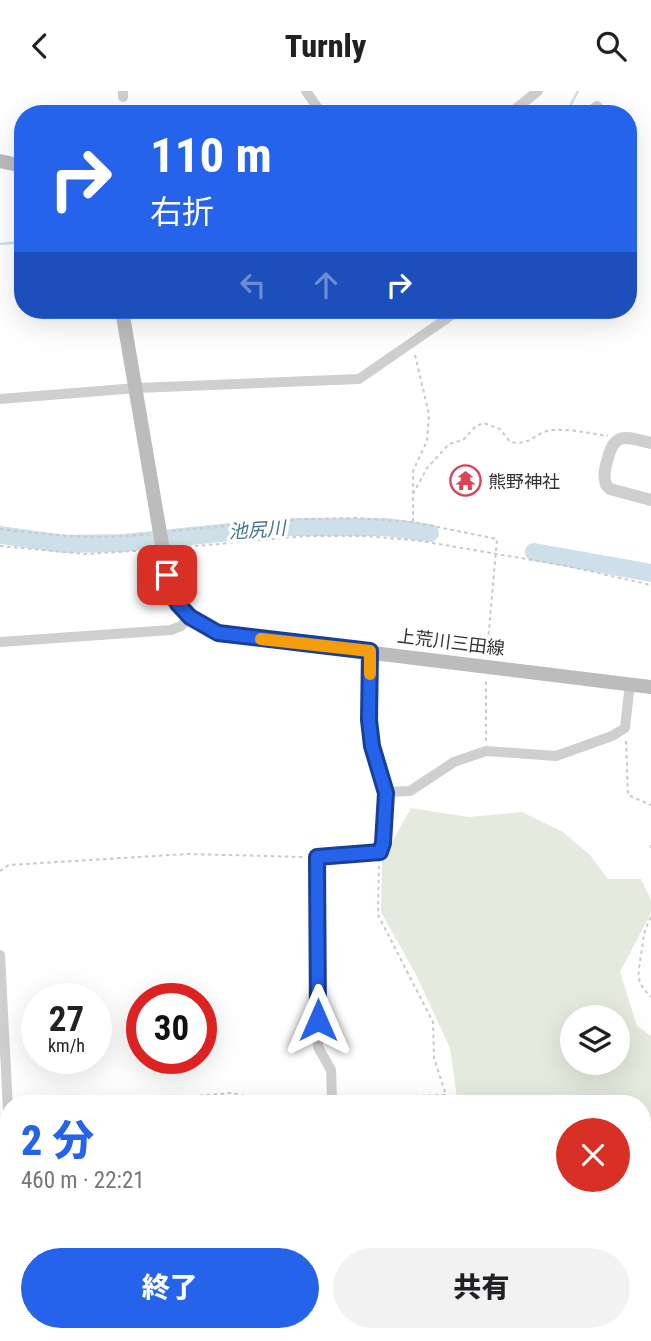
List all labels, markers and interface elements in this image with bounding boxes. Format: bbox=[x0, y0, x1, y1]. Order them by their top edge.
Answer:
icon: back bbox=[21, 27, 59, 65]
text: Turnly bbox=[285, 27, 366, 65]
icon: search bbox=[592, 27, 630, 65]
text: 110 m bbox=[150, 127, 272, 184]
icon: right bbox=[35, 133, 126, 224]
text: 右折 bbox=[150, 193, 214, 231]
icon: left bbox=[234, 266, 272, 304]
icon: ahead bbox=[307, 266, 345, 304]
icon: right bbox=[380, 266, 418, 304]
temple icon: 熊野神社 bbox=[448, 464, 482, 498]
place label: 熊野神社 bbox=[488, 471, 560, 492]
water label: 池尻川 bbox=[228, 516, 288, 543]
pin bbox=[137, 545, 197, 605]
icon: arrive bbox=[148, 556, 186, 594]
street label: 上荒川三田線 bbox=[396, 625, 506, 659]
speed limit sign: 30 bbox=[126, 983, 217, 1074]
position arrow bbox=[281, 983, 355, 1057]
text: 27 bbox=[49, 999, 84, 1040]
map controls bbox=[560, 1005, 630, 1075]
button: layers bbox=[560, 1005, 630, 1075]
text: km/h bbox=[48, 1035, 85, 1056]
text: 2 分 bbox=[21, 1116, 94, 1165]
button: close bbox=[556, 1118, 630, 1192]
text: 460 m · 22:21 bbox=[21, 1167, 145, 1194]
button: 終了 bbox=[21, 1248, 319, 1328]
button: 共有 bbox=[333, 1248, 630, 1328]

